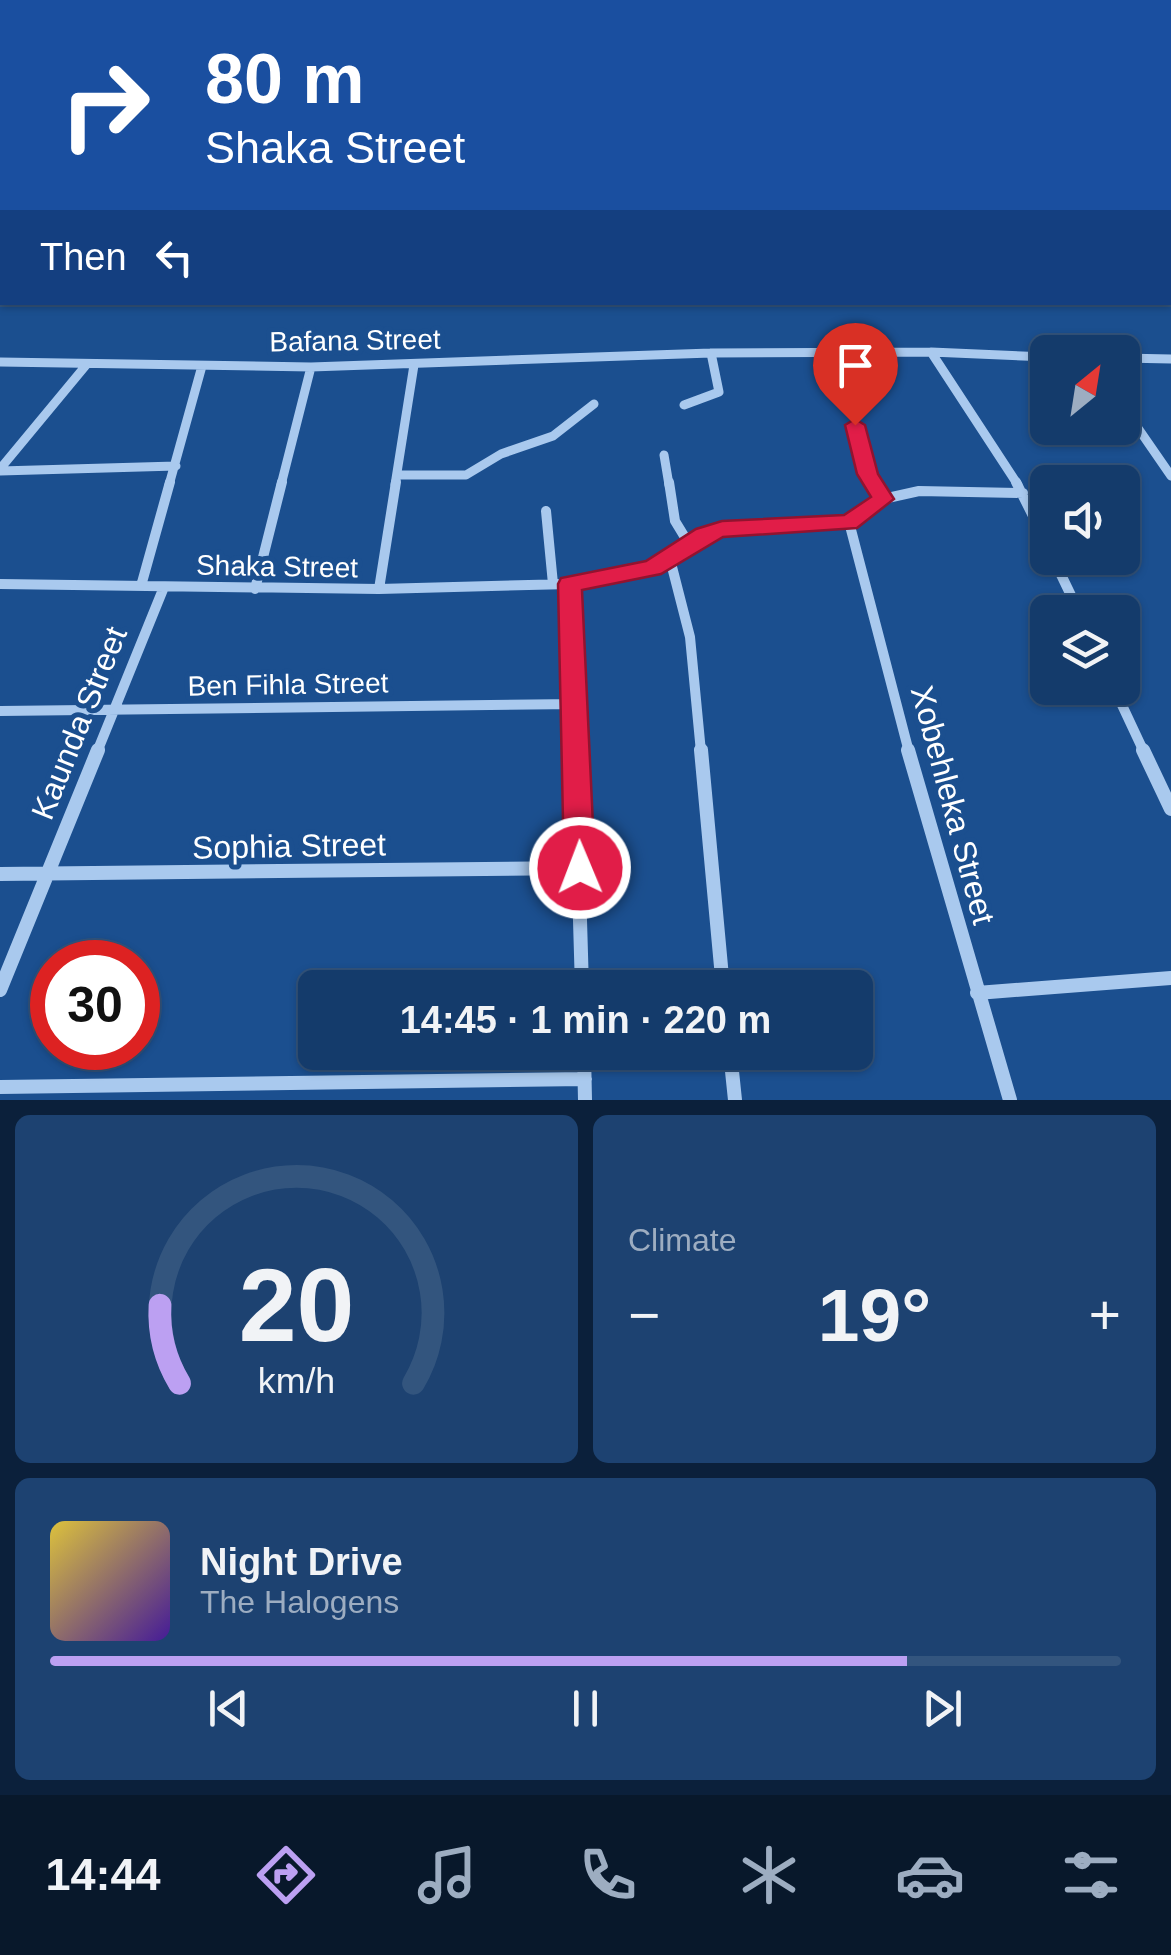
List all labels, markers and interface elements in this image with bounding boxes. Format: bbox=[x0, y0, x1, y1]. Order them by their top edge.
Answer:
icon: right bbox=[40, 40, 170, 170]
text: 80 m bbox=[205, 40, 365, 118]
text: Shaka Street bbox=[205, 122, 465, 173]
icon: left bbox=[147, 230, 202, 285]
text: Then bbox=[40, 236, 127, 278]
pin bbox=[813, 323, 898, 426]
street label: Bafana Street bbox=[269, 324, 441, 357]
north arrow bbox=[1030, 335, 1140, 445]
map controls bbox=[1030, 335, 1140, 705]
icon: arrive bbox=[828, 338, 883, 393]
button: sound bbox=[1030, 465, 1140, 575]
street label: Shaka Street bbox=[196, 550, 358, 583]
button: layers bbox=[1030, 595, 1140, 705]
street label: Kaunda Street bbox=[24, 621, 134, 825]
street label: Ben Fihla Street bbox=[187, 667, 389, 702]
street label: Xobehleka Street bbox=[904, 682, 1002, 928]
position arrow bbox=[528, 816, 632, 920]
street label: Sophia Street bbox=[192, 826, 386, 866]
speed limit sign: 30 bbox=[30, 940, 160, 1070]
text: 14:45 · 1 min · 220 m bbox=[400, 999, 771, 1041]
text: Climate bbox=[628, 1222, 736, 1258]
text: 20 bbox=[239, 1247, 354, 1363]
text: 19° bbox=[818, 1273, 931, 1357]
text: − bbox=[628, 1284, 660, 1346]
text: + bbox=[1089, 1284, 1121, 1346]
text: km/h bbox=[258, 1361, 335, 1401]
text: Night Drive bbox=[200, 1541, 403, 1583]
text: The Halogens bbox=[200, 1584, 399, 1620]
icon: previous bbox=[201, 1681, 256, 1736]
icon: pause bbox=[558, 1681, 613, 1736]
icon: next bbox=[915, 1681, 970, 1736]
icon: directions bbox=[251, 1840, 321, 1910]
icon: music bbox=[412, 1840, 482, 1910]
icon: phone bbox=[573, 1840, 643, 1910]
icon: climate bbox=[734, 1840, 804, 1910]
icon: car bbox=[895, 1840, 965, 1910]
icon: filters bbox=[1056, 1840, 1126, 1910]
text: 14:44 bbox=[45, 1849, 161, 1900]

